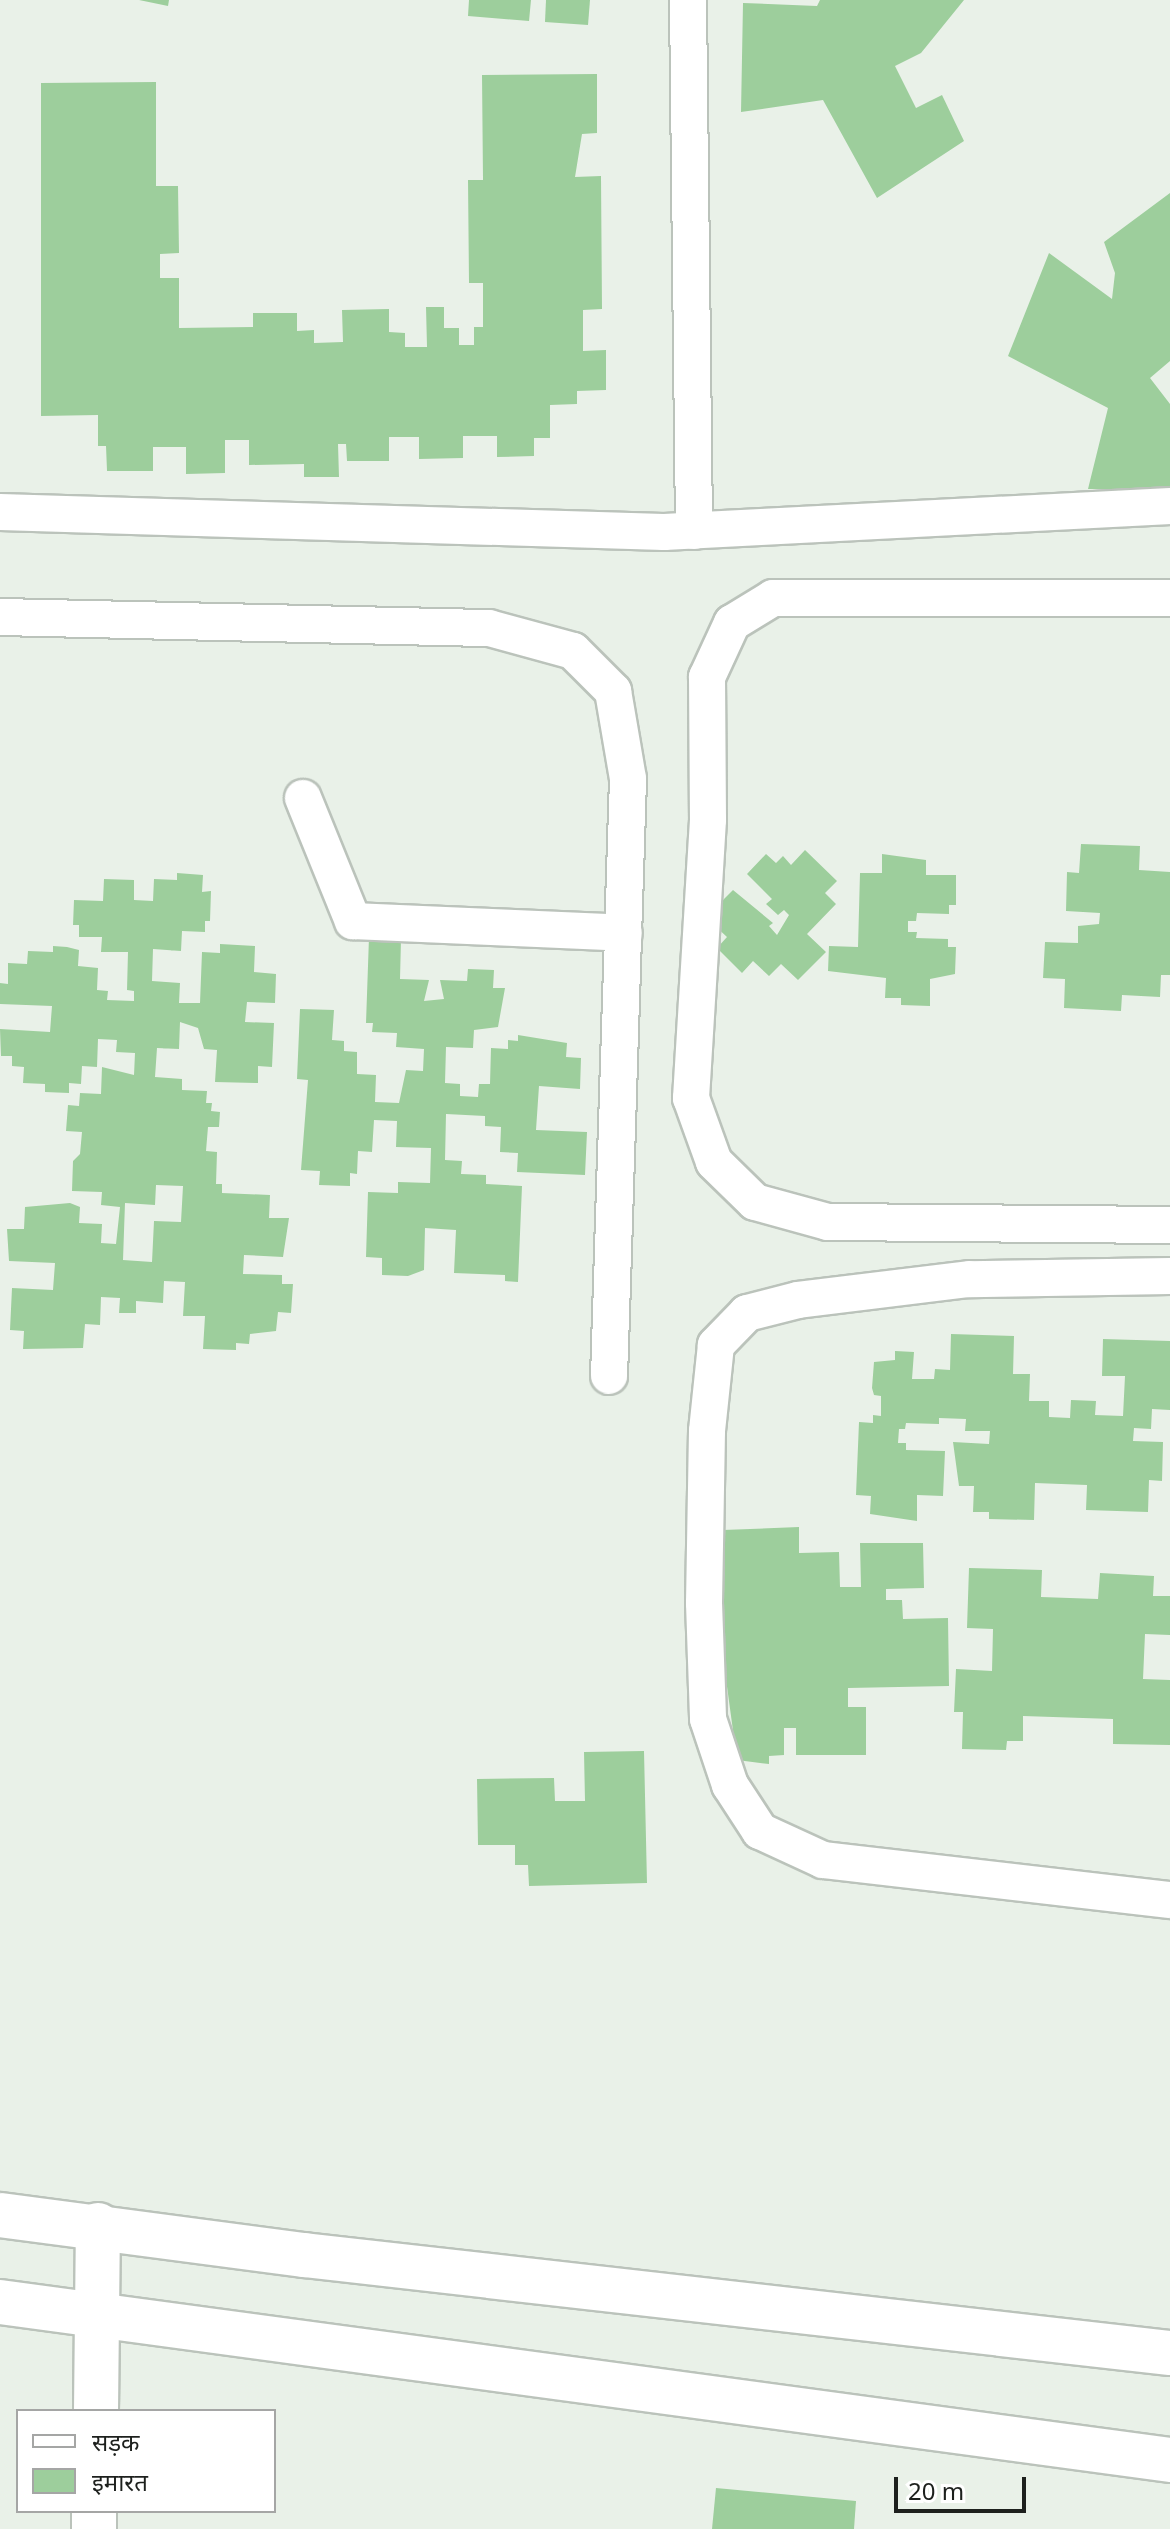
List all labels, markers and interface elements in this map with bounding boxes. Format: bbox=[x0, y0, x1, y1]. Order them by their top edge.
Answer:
legend bbox=[16, 2409, 276, 2513]
text: सड़क bbox=[92, 2425, 140, 2458]
scale bar bbox=[898, 2461, 1030, 2511]
text: इमारत bbox=[92, 2465, 148, 2498]
text: 20 m bbox=[908, 2474, 964, 2507]

